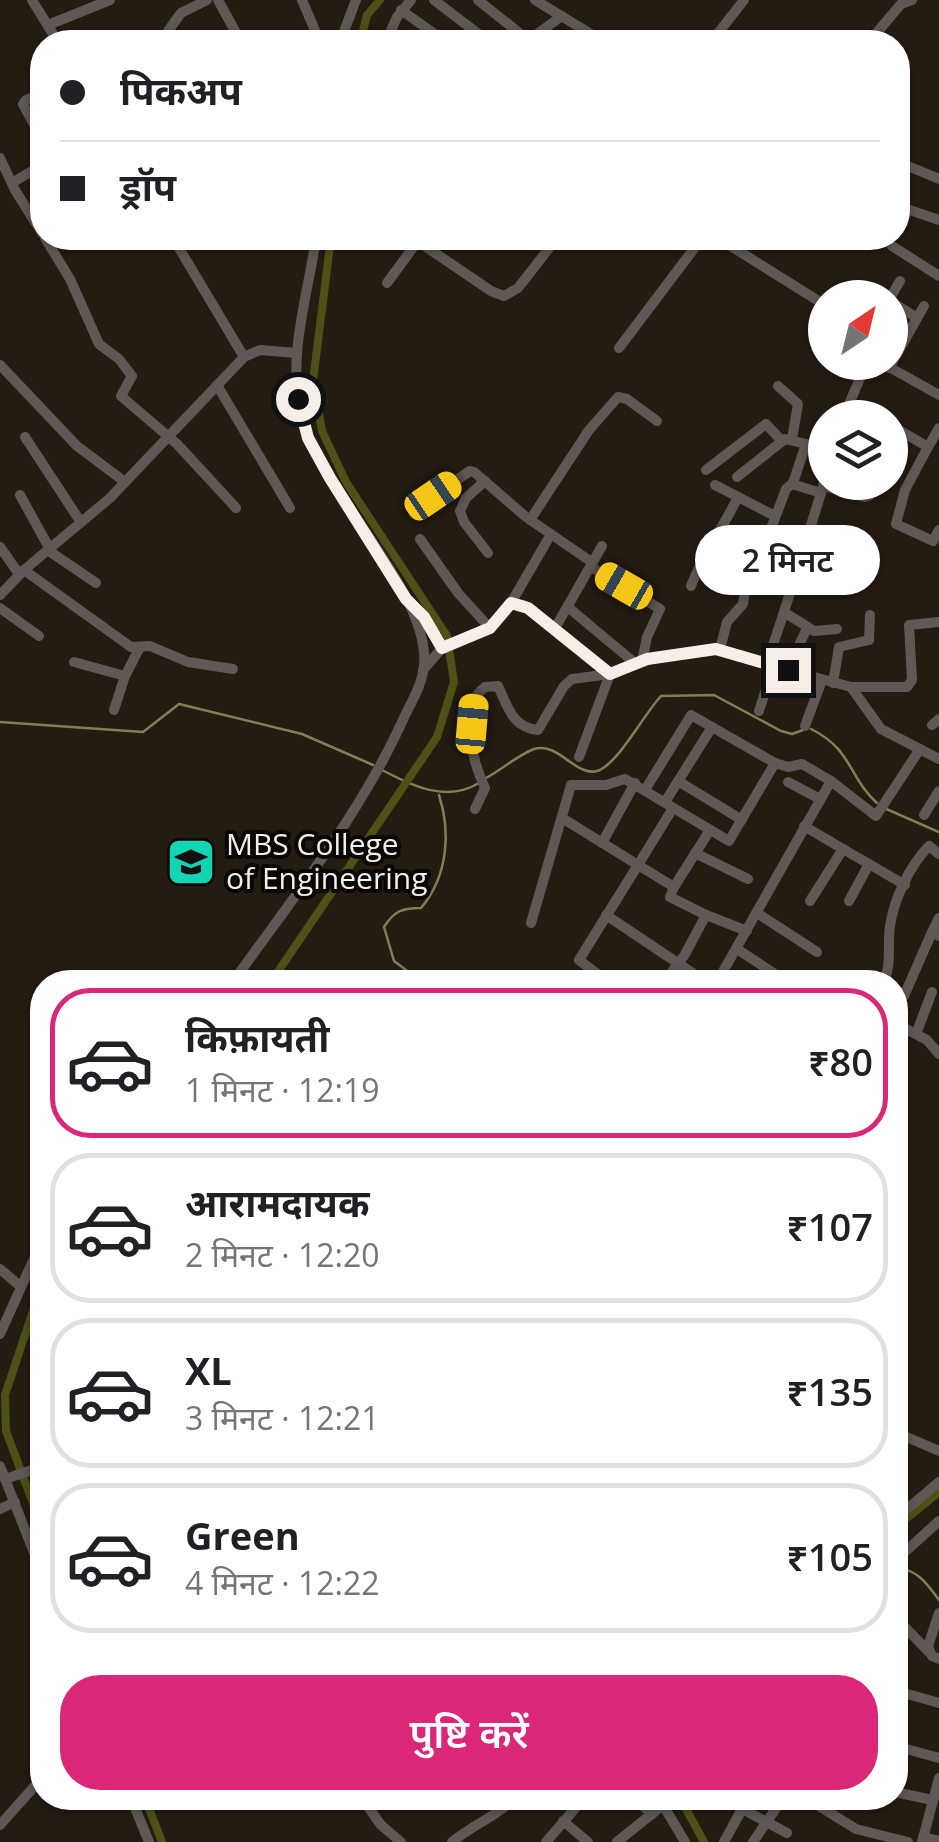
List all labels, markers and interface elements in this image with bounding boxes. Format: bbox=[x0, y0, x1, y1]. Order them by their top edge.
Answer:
text: पिकअप bbox=[120, 64, 242, 116]
text: ड्रॉप bbox=[120, 160, 176, 212]
north arrow bbox=[808, 280, 908, 380]
map controls bbox=[808, 280, 908, 500]
route start bbox=[276, 377, 321, 422]
button: layers bbox=[808, 400, 908, 500]
car bbox=[400, 467, 466, 525]
callout: 2 मिनट bbox=[696, 525, 880, 595]
text: 2 मिनट bbox=[742, 538, 833, 581]
car bbox=[591, 558, 657, 614]
route end bbox=[766, 648, 811, 693]
car bbox=[454, 693, 490, 755]
place label: MBS College of Engineering bbox=[226, 823, 427, 898]
school or university icon: MBS College of Engineering bbox=[165, 836, 217, 888]
text: किफ़ायती bbox=[185, 1011, 329, 1063]
icon: car bbox=[65, 1018, 155, 1108]
text: ₹80 bbox=[808, 1035, 873, 1087]
text: 1 मिनट · 12:19 bbox=[185, 1068, 380, 1111]
text: आरामदायक bbox=[185, 1176, 369, 1228]
icon: car bbox=[65, 1183, 155, 1273]
text: ₹107 bbox=[786, 1200, 873, 1252]
text: 2 मिनट · 12:20 bbox=[185, 1233, 380, 1276]
text: XL bbox=[185, 1344, 232, 1396]
icon: car bbox=[65, 1348, 155, 1438]
text: ₹135 bbox=[786, 1365, 873, 1417]
text: 3 मिनट · 12:21 bbox=[185, 1396, 380, 1439]
text: Green bbox=[185, 1509, 300, 1561]
icon: car bbox=[65, 1513, 155, 1603]
text: ₹105 bbox=[786, 1530, 873, 1582]
text: 4 मिनट · 12:22 bbox=[185, 1561, 380, 1604]
button: पुष्टि करें bbox=[60, 1675, 878, 1790]

